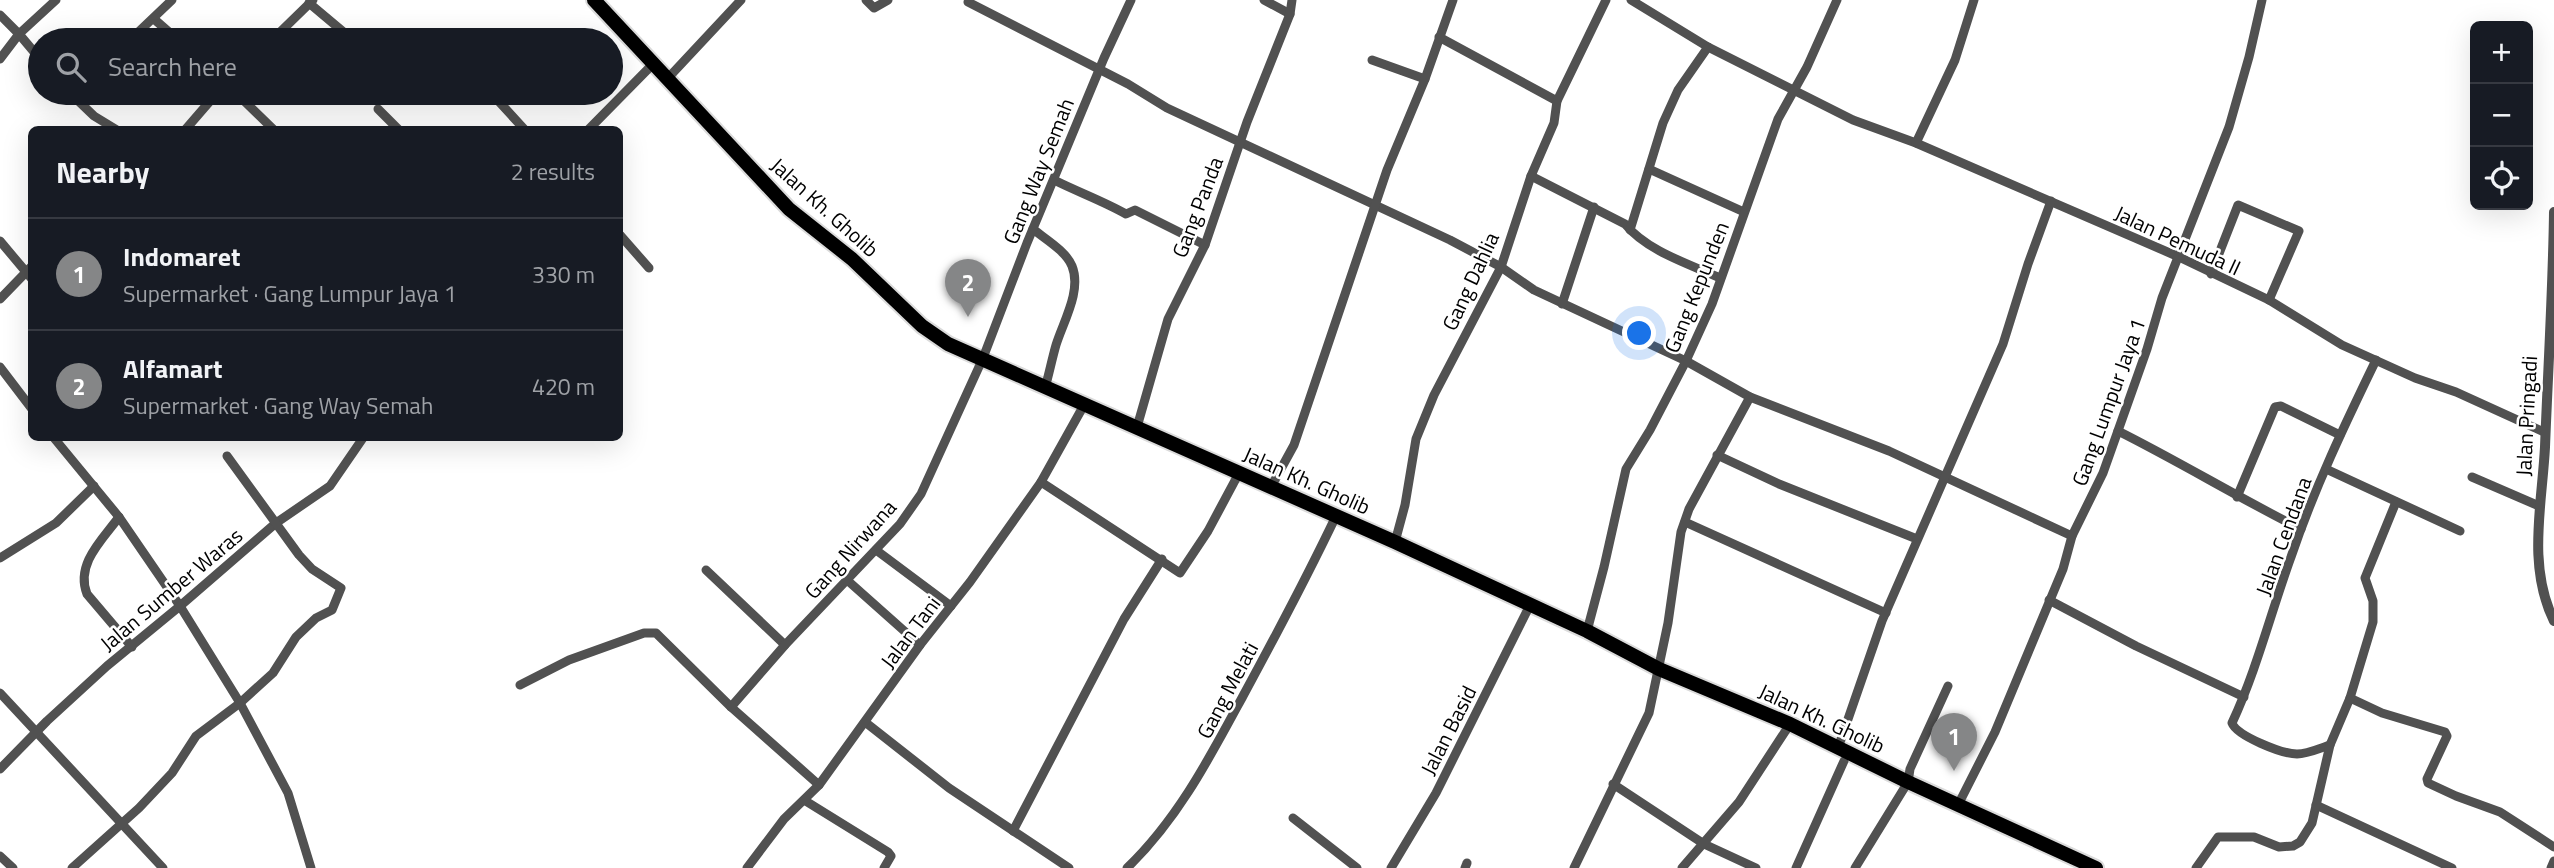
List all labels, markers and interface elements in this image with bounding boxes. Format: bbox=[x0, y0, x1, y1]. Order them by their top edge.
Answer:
map controls bbox=[2470, 21, 2533, 210]
button: + bbox=[2470, 21, 2533, 84]
search box bbox=[28, 28, 623, 105]
text: Search here bbox=[108, 47, 237, 86]
icon: search bbox=[52, 48, 90, 86]
button: − bbox=[2470, 84, 2533, 147]
street label: Gang Way Semah bbox=[994, 93, 1082, 249]
button: locate bbox=[2470, 147, 2533, 210]
text: Nearby bbox=[56, 149, 149, 195]
street label: Jalan Kh. Gholib bbox=[764, 150, 886, 264]
street label: Gang Panda bbox=[1163, 151, 1231, 262]
text: 2 results bbox=[511, 154, 595, 189]
street label: Jalan Pemuda II bbox=[2110, 197, 2246, 283]
street label: Gang Kepunden bbox=[1655, 217, 1737, 357]
street label: Gang Dahlia bbox=[1433, 226, 1507, 336]
text: Indomaret bbox=[123, 237, 240, 276]
text: 1 bbox=[73, 257, 85, 292]
text: 330 m bbox=[532, 257, 595, 292]
pin: 2 bbox=[945, 259, 991, 317]
text: Supermarket · Gang Lumpur Jaya 1 bbox=[123, 276, 457, 311]
street label: Gang Lumpur Jaya 1 bbox=[2063, 314, 2153, 490]
your location bbox=[1622, 316, 1656, 350]
text: Alfamart bbox=[123, 349, 222, 388]
street label: Jalan Pringadi bbox=[2507, 355, 2545, 477]
text: 2 bbox=[73, 369, 85, 404]
text: 420 m bbox=[532, 369, 595, 404]
text: Supermarket · Gang Way Semah bbox=[123, 388, 433, 423]
street label: Jalan Kh. Gholib bbox=[1238, 438, 1376, 522]
street label: Jalan Cendana bbox=[2247, 472, 2319, 600]
street label: Gang Nirwana bbox=[796, 492, 904, 606]
street label: Jalan Sumber Waras bbox=[93, 520, 249, 658]
street label: Jalan Tani bbox=[872, 589, 948, 675]
street label: Gang Melati bbox=[1188, 636, 1266, 744]
street label: Jalan Kh. Gholib bbox=[1754, 675, 1890, 761]
street label: Jalan Basid bbox=[1412, 680, 1484, 780]
pin: 1 bbox=[1931, 713, 1977, 771]

